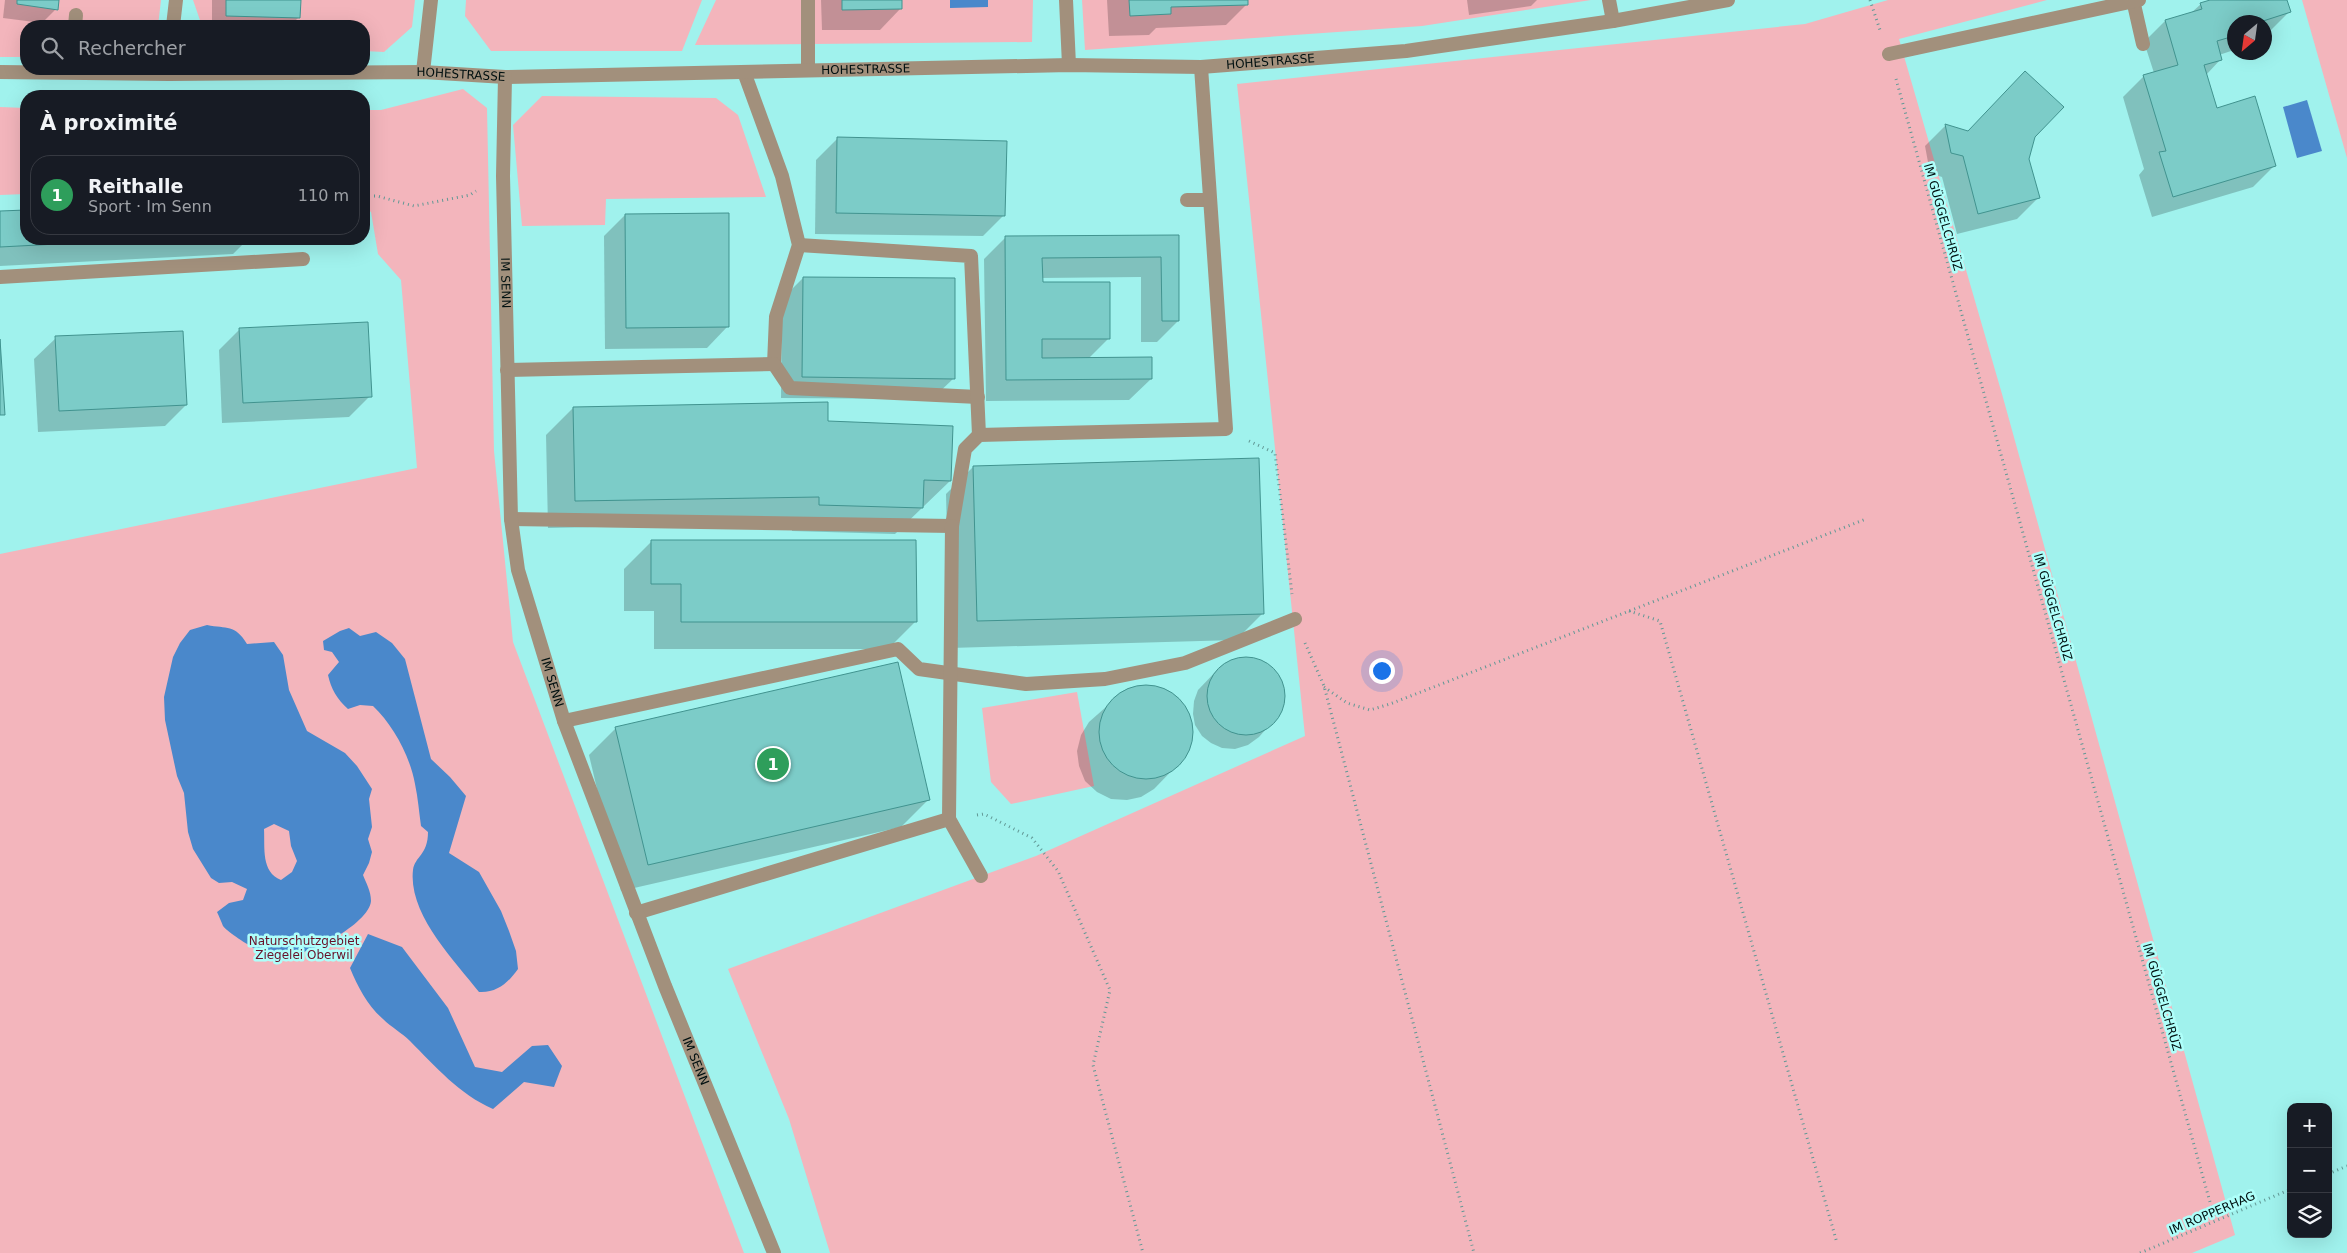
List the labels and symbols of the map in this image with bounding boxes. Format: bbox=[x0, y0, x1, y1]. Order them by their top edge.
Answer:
north arrow bbox=[2227, 15, 2272, 60]
street label: HOHESTRASSE bbox=[1226, 51, 1315, 72]
street label: HOHESTRASSE bbox=[821, 61, 910, 77]
street label: HOHESTRASSE bbox=[416, 65, 506, 84]
street label: IM GÜGGELCHRÜZ bbox=[1921, 161, 1967, 272]
street label: IM SENN bbox=[498, 257, 513, 309]
street label: IM GÜGGELCHRÜZ bbox=[2031, 551, 2077, 662]
street label: IM SENN bbox=[538, 656, 566, 709]
your location bbox=[1369, 658, 1395, 684]
pin: 1 bbox=[757, 745, 789, 783]
park label: Naturschutzgebiet Ziegelei Oberwil bbox=[249, 934, 360, 962]
street label: IM GÜGGELCHRÜZ bbox=[2140, 941, 2186, 1052]
street label: IM SENN bbox=[679, 1035, 712, 1087]
street label: IM ROPPERHAG bbox=[2167, 1189, 2257, 1237]

